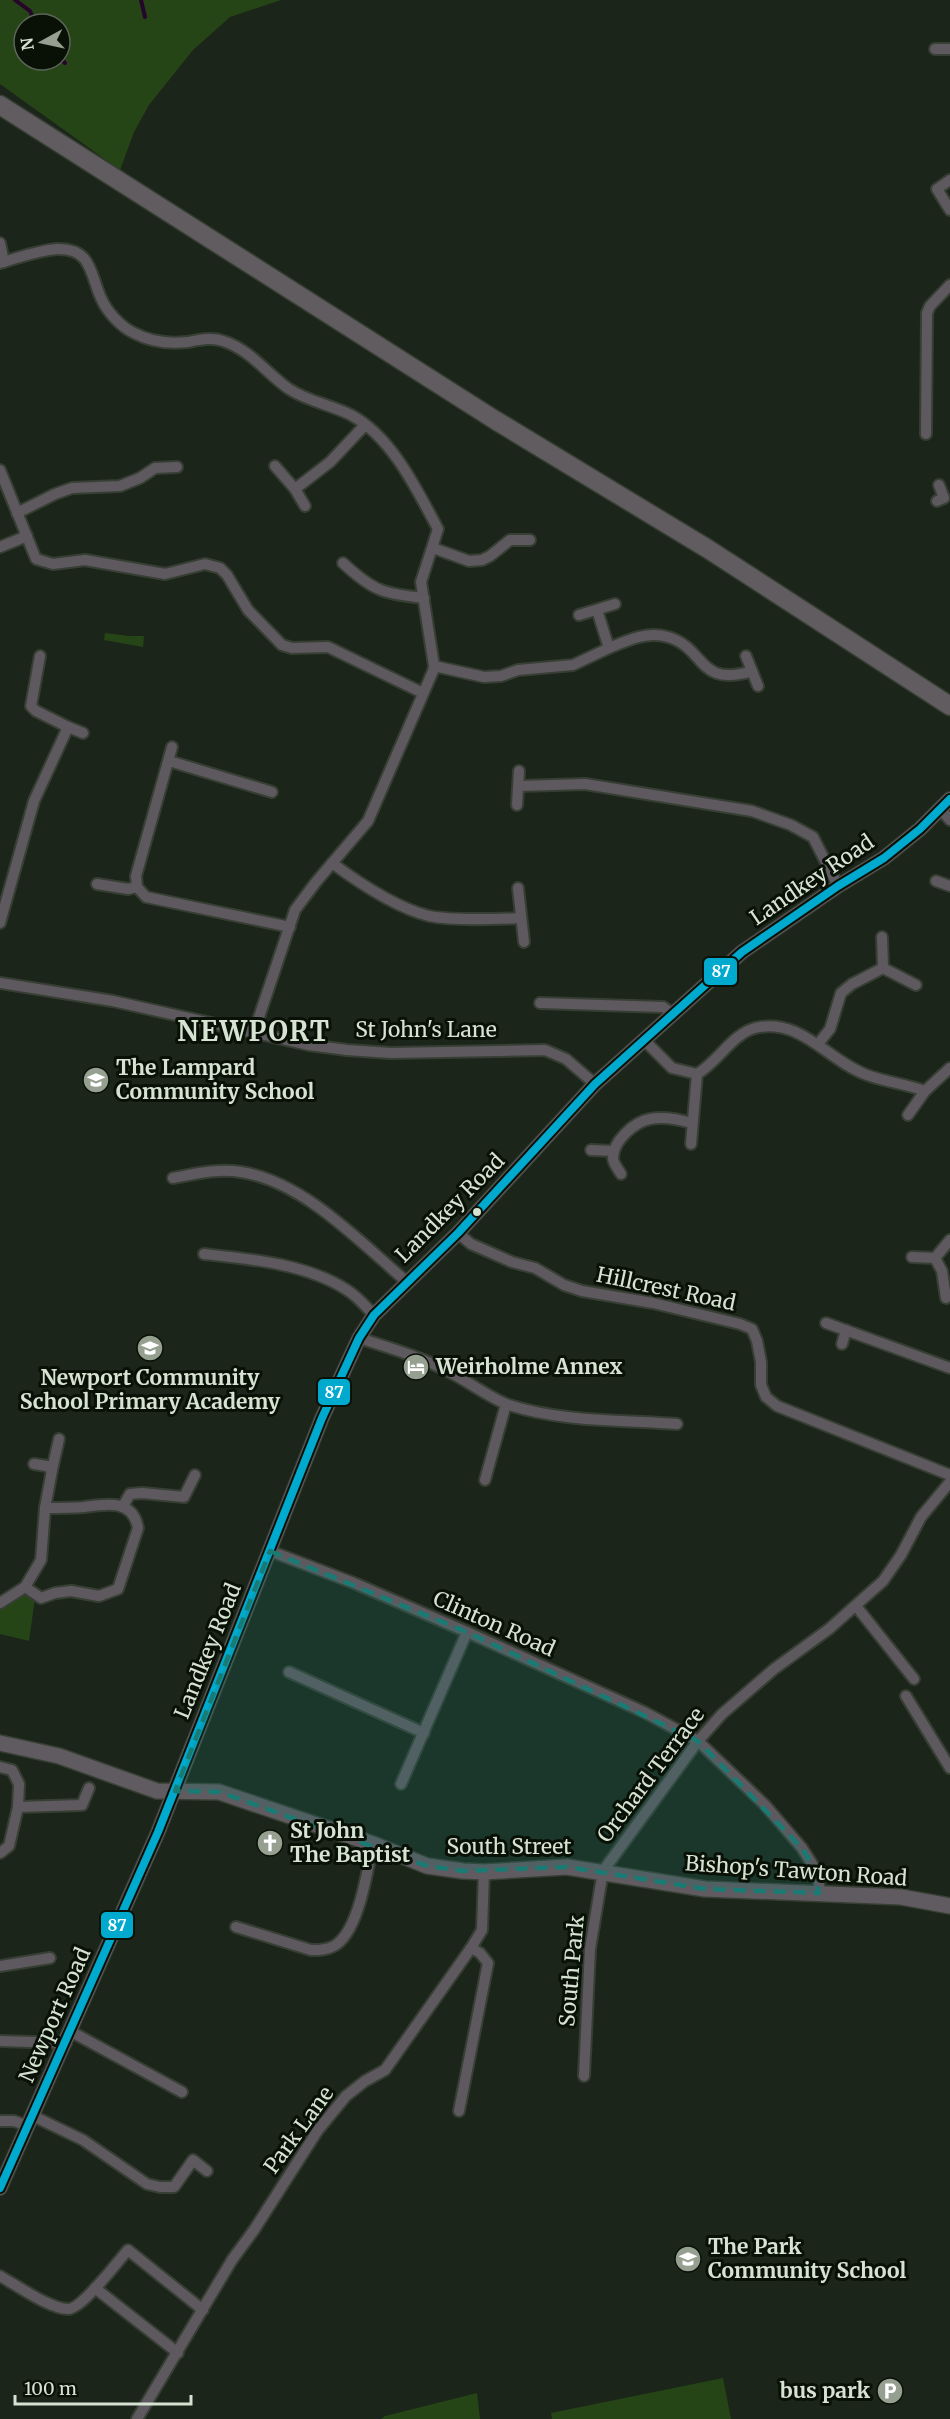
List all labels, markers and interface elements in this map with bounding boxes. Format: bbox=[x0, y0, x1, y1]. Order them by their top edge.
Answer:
north arrow bbox=[12, 12, 72, 72]
text: N bbox=[16, 36, 38, 52]
street label: Landkey Road bbox=[745, 828, 879, 931]
line badge: 87 bbox=[703, 957, 738, 986]
text: 87 bbox=[712, 961, 731, 981]
district label: NEWPORT bbox=[177, 1014, 331, 1048]
street label: St John's Lane bbox=[355, 1016, 497, 1043]
place label: The Lampard Community School bbox=[116, 1054, 314, 1105]
school or university icon: The Lampard Community School bbox=[81, 1065, 111, 1095]
street label: Landkey Road bbox=[389, 1147, 510, 1268]
unlabelled marker bbox=[471, 1206, 483, 1218]
street label: Hillcrest Road bbox=[594, 1261, 738, 1317]
school or university icon: Newport Community School Primary Academy bbox=[135, 1333, 165, 1363]
hotel icon: Weirholme Annex bbox=[401, 1352, 431, 1382]
place label: Weirholme Annex bbox=[435, 1353, 623, 1380]
place label: Newport Community School Primary Academy bbox=[20, 1364, 281, 1415]
line badge: 87 bbox=[317, 1378, 351, 1406]
text: 87 bbox=[325, 1382, 344, 1402]
street label: Landkey Road bbox=[168, 1579, 247, 1722]
street label: Clinton Road bbox=[429, 1585, 560, 1663]
street label: Orchard Terrace bbox=[591, 1702, 710, 1848]
place label: St John The Baptist bbox=[290, 1817, 411, 1868]
church icon: St John The Baptist bbox=[255, 1828, 285, 1858]
street label: South Street bbox=[447, 1833, 571, 1860]
street label: Bishop's Tawton Road bbox=[684, 1849, 908, 1892]
line badge: 87 bbox=[100, 1911, 134, 1939]
street label: South Park bbox=[553, 1914, 590, 2028]
text: 87 bbox=[108, 1915, 127, 1935]
street label: Newport Road bbox=[13, 1943, 96, 2086]
street label: Park Lane bbox=[258, 2081, 339, 2179]
place label: The Park Community School bbox=[708, 2233, 906, 2284]
school or university icon: The Park Community School bbox=[673, 2244, 703, 2274]
scale bar bbox=[15, 2368, 190, 2406]
parking icon: bus park bbox=[875, 2376, 905, 2406]
text: 100 m bbox=[24, 2377, 77, 2400]
place label: bus park bbox=[780, 2377, 870, 2404]

